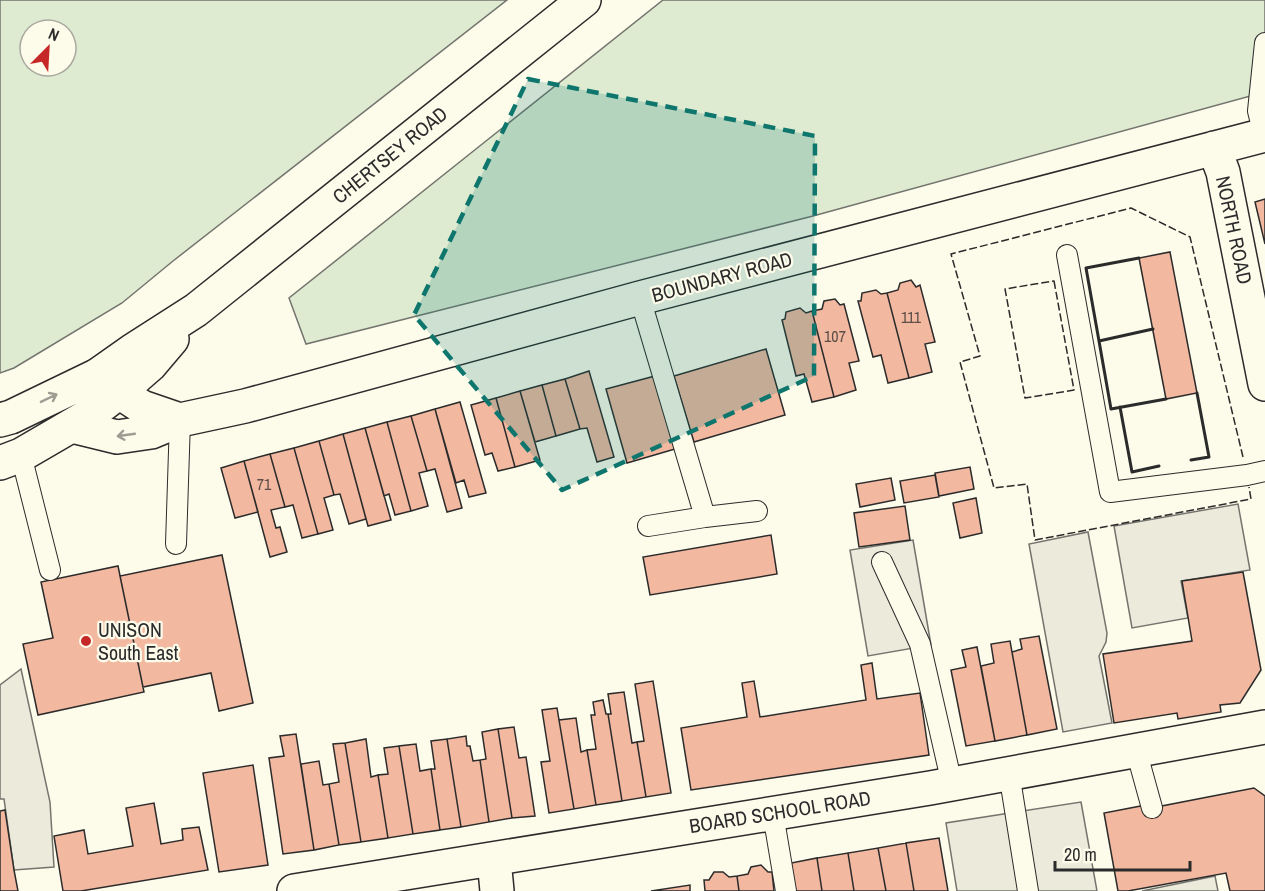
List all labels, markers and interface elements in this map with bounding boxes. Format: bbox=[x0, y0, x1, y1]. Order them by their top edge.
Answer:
north arrow bbox=[18, 18, 78, 78]
text: N bbox=[45, 22, 63, 46]
street label: CHERTSEY ROAD bbox=[327, 100, 453, 209]
street label: NORTH ROAD bbox=[1210, 173, 1259, 286]
street label: BOUNDARY ROAD bbox=[649, 245, 795, 308]
house number: 111 bbox=[901, 306, 922, 328]
house number: 107 bbox=[824, 325, 846, 347]
one-way arrow bbox=[40, 392, 58, 403]
one-way arrow bbox=[117, 430, 137, 441]
house number: 71 bbox=[257, 473, 272, 495]
place label: UNISON South East bbox=[98, 616, 179, 666]
marker: UNISON South East bbox=[79, 634, 93, 648]
street label: BOARD SCHOOL ROAD bbox=[687, 784, 873, 839]
scale bar bbox=[1055, 834, 1190, 872]
text: 20 m bbox=[1064, 842, 1097, 867]

